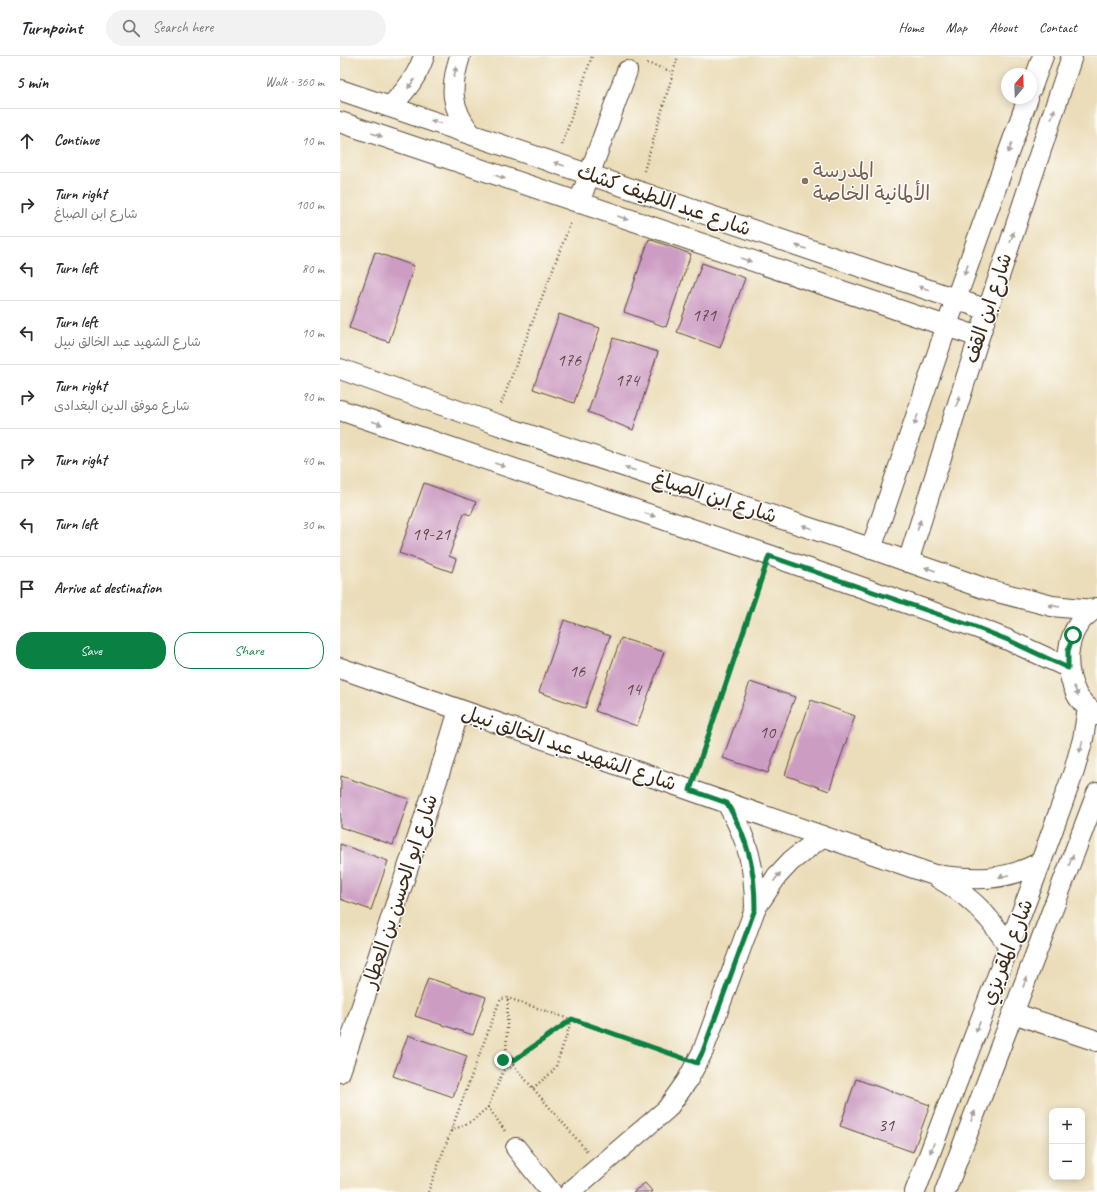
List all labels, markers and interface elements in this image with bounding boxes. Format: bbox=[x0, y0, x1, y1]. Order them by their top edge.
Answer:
search box bbox=[106, 10, 386, 46]
text: Turnpoint bbox=[20, 16, 82, 40]
icon: search bbox=[120, 17, 142, 39]
text: Search here bbox=[152, 18, 214, 37]
text: Home bbox=[898, 19, 924, 36]
text: Map bbox=[946, 19, 967, 36]
text: About bbox=[989, 19, 1017, 36]
text: Contact bbox=[1039, 19, 1077, 36]
one-way arrow bbox=[453, 66, 459, 78]
north arrow bbox=[1001, 68, 1037, 104]
text: 5 min bbox=[16, 72, 48, 93]
text: Walk · 360 m bbox=[265, 74, 324, 90]
one-way arrow bbox=[407, 79, 415, 90]
one-way arrow bbox=[1050, 107, 1056, 119]
one-way arrow bbox=[429, 119, 441, 125]
icon: ahead bbox=[16, 130, 38, 152]
text: Continue bbox=[54, 131, 99, 150]
one-way arrow bbox=[371, 132, 383, 138]
text: 10 m bbox=[302, 133, 324, 149]
one-way arrow bbox=[1007, 142, 1013, 154]
street label: شارع عبد اللطيف كشك bbox=[573, 158, 754, 242]
place label: المدرسة الألمانية الخاصة bbox=[813, 158, 930, 206]
one-way arrow bbox=[552, 161, 564, 167]
one-way arrow bbox=[494, 174, 506, 180]
marker: المدرسة الألمانية الخاصة bbox=[800, 176, 810, 186]
text: Turn right bbox=[54, 185, 107, 204]
icon: right bbox=[16, 194, 38, 216]
text: 100 m bbox=[296, 197, 324, 213]
text: شارع ابن الصباغ bbox=[54, 206, 138, 222]
one-way arrow bbox=[618, 215, 630, 221]
one-way arrow bbox=[1009, 231, 1015, 243]
one-way arrow bbox=[795, 243, 807, 249]
street label: شارع ابن القف bbox=[958, 250, 1019, 367]
one-way arrow bbox=[741, 257, 753, 263]
icon: left bbox=[16, 258, 38, 280]
text: Turn left bbox=[54, 259, 97, 278]
text: 80 m bbox=[302, 261, 324, 277]
one-way arrow bbox=[963, 265, 969, 277]
one-way arrow bbox=[918, 285, 930, 291]
house number: 171 bbox=[692, 304, 717, 326]
text: Turn left bbox=[54, 313, 97, 332]
icon: left bbox=[16, 322, 38, 344]
text: 10 m bbox=[302, 325, 324, 341]
text: شارع الشهيد عبد الخالق نبيل bbox=[54, 334, 201, 350]
house number: 176 bbox=[557, 349, 582, 371]
house number: 174 bbox=[615, 369, 641, 391]
text: Turn right bbox=[54, 377, 107, 396]
icon: right bbox=[16, 386, 38, 408]
text: 90 m bbox=[302, 389, 324, 405]
one-way arrow bbox=[955, 394, 961, 406]
text: شارع موفق الدين البغدادى bbox=[54, 398, 190, 414]
one-way arrow bbox=[912, 414, 918, 426]
one-way arrow bbox=[371, 420, 383, 426]
icon: right bbox=[16, 450, 38, 472]
text: Turn right bbox=[54, 451, 107, 470]
text: 40 m bbox=[302, 453, 324, 469]
one-way arrow bbox=[494, 462, 506, 468]
one-way arrow bbox=[624, 465, 636, 471]
street label: شارع ابن الصباغ bbox=[650, 465, 780, 530]
one-way arrow bbox=[644, 512, 656, 518]
icon: left bbox=[16, 514, 38, 536]
text: Turn left bbox=[54, 515, 97, 534]
text: 30 m bbox=[302, 517, 324, 533]
one-way arrow bbox=[916, 518, 922, 530]
house number: 19-21 bbox=[412, 523, 451, 545]
one-way arrow bbox=[800, 524, 812, 530]
one-way arrow bbox=[923, 566, 935, 572]
icon: arrive bbox=[16, 578, 38, 600]
text: Arrive at destination bbox=[54, 579, 161, 598]
one-way arrow bbox=[1048, 603, 1060, 609]
route start bbox=[1064, 626, 1082, 644]
button: Save bbox=[16, 632, 166, 669]
button: Share bbox=[174, 632, 324, 669]
house number: 16 bbox=[569, 660, 586, 682]
house number: 14 bbox=[625, 678, 643, 700]
one-way arrow bbox=[1073, 685, 1079, 696]
street label: شارع الشهيد عبد الخالق نبيل bbox=[458, 699, 680, 798]
house number: 10 bbox=[759, 721, 777, 743]
one-way arrow bbox=[1078, 741, 1084, 753]
street label: شارع ابو الحسن بن العطار bbox=[356, 791, 444, 993]
one-way arrow bbox=[1069, 854, 1075, 866]
one-way arrow bbox=[773, 872, 781, 882]
one-way arrow bbox=[998, 873, 1011, 879]
street label: شارع المقريزي bbox=[975, 895, 1041, 1009]
one-way arrow bbox=[1022, 975, 1028, 987]
one-way arrow bbox=[975, 1021, 981, 1033]
route end bbox=[494, 1051, 512, 1069]
map controls bbox=[1049, 1108, 1085, 1180]
button: + bbox=[1049, 1108, 1085, 1144]
one-way arrow bbox=[971, 1110, 977, 1122]
house number: 31 bbox=[878, 1114, 895, 1136]
one-way arrow bbox=[929, 1142, 935, 1154]
button: − bbox=[1049, 1144, 1085, 1180]

